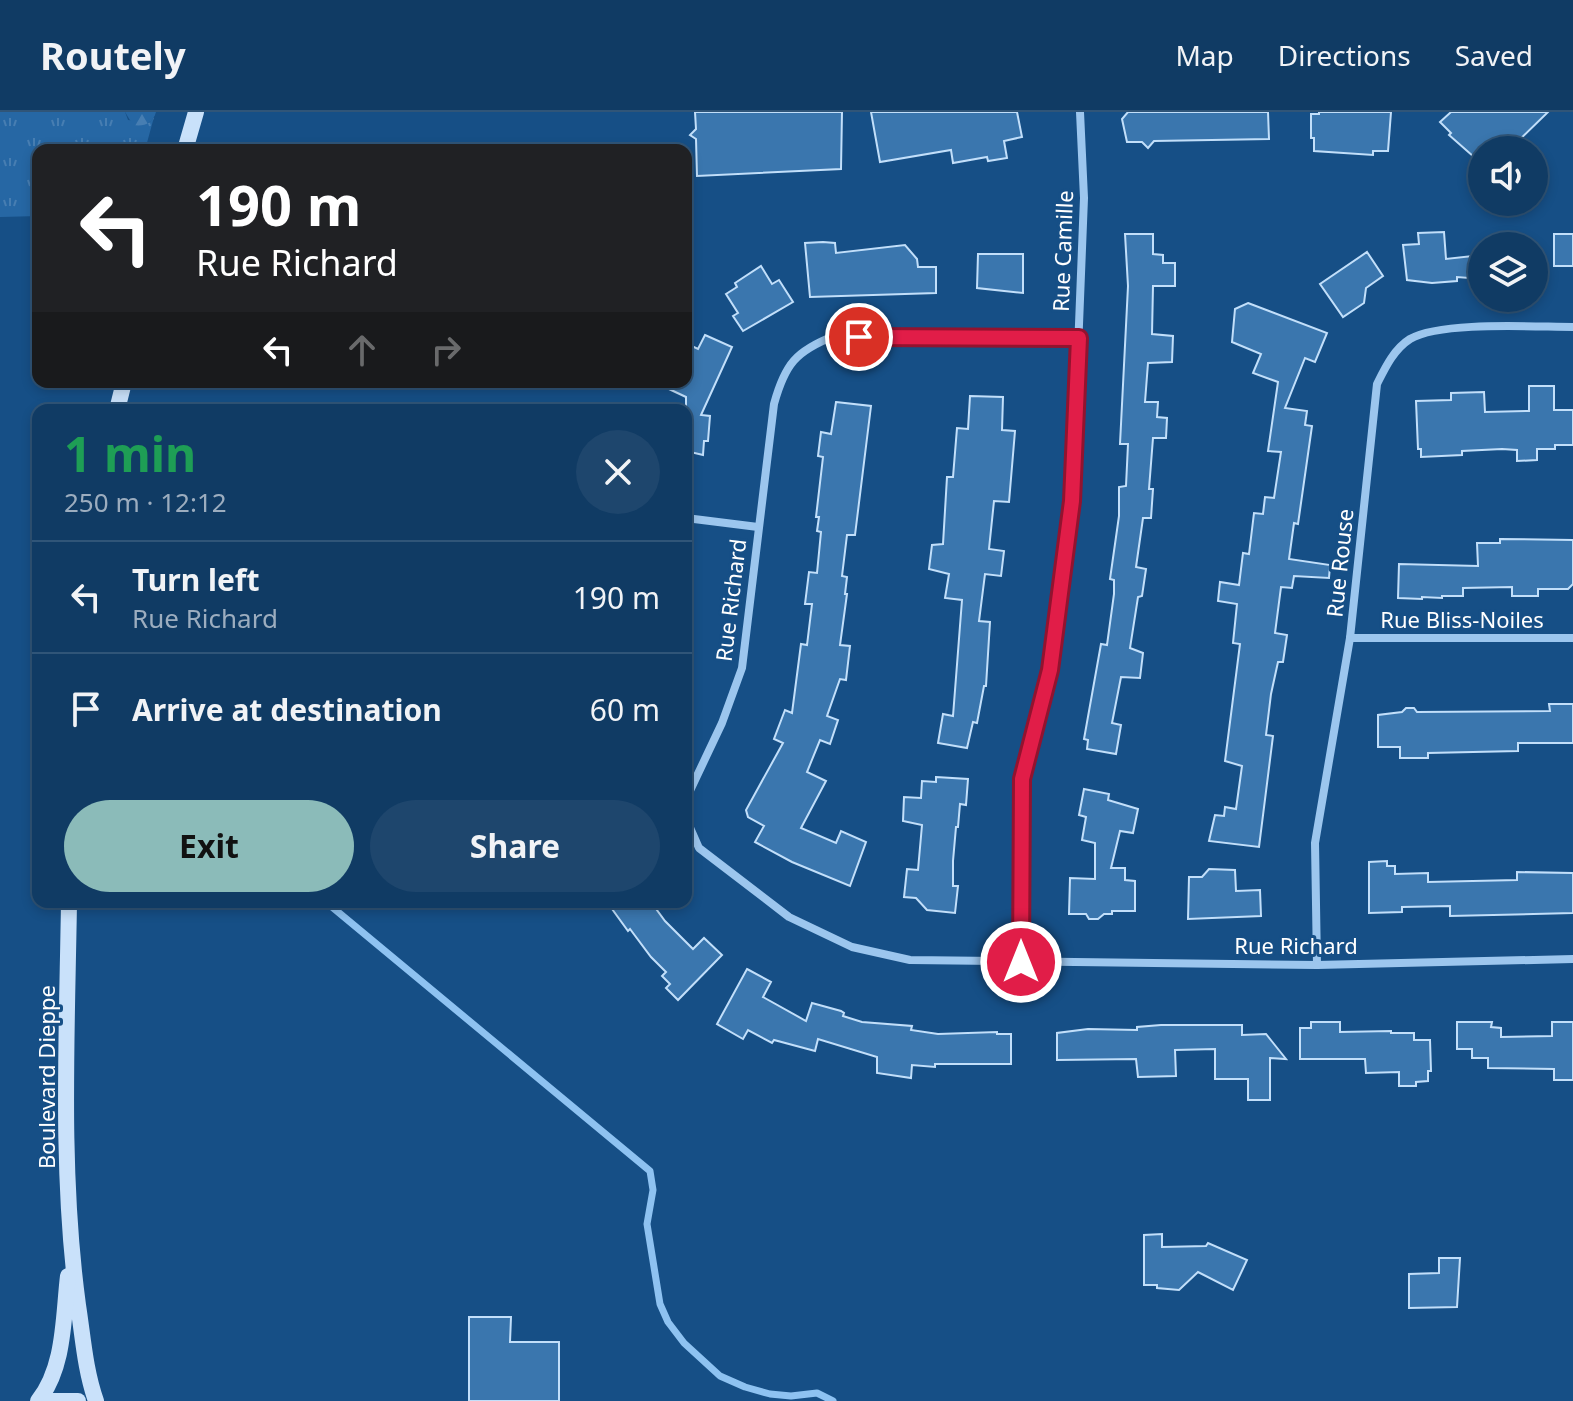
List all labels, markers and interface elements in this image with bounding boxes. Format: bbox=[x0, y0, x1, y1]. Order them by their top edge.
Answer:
text: Routely bbox=[40, 29, 186, 81]
text: Map bbox=[1175, 36, 1234, 74]
text: Directions bbox=[1278, 36, 1411, 74]
text: Saved bbox=[1455, 36, 1533, 74]
map controls bbox=[1468, 136, 1548, 312]
button: sound bbox=[1468, 136, 1548, 216]
text: 190 m bbox=[196, 166, 361, 242]
icon: left bbox=[64, 176, 168, 280]
street label: Rue Camille bbox=[1045, 190, 1079, 312]
button: layers bbox=[1468, 232, 1548, 312]
text: Rue Richard bbox=[196, 238, 398, 287]
pin bbox=[825, 303, 893, 371]
icon: arrive bbox=[837, 315, 881, 359]
icon: left bbox=[256, 328, 300, 372]
icon: ahead bbox=[340, 328, 384, 372]
icon: right bbox=[424, 328, 468, 372]
text: 1 min bbox=[64, 421, 196, 486]
button: close bbox=[576, 430, 660, 514]
text: 250 m · 12:12 bbox=[64, 484, 227, 520]
street label: Rue Rouse bbox=[1318, 507, 1360, 619]
street label: Rue Richard bbox=[708, 537, 752, 663]
text: Turn left bbox=[132, 559, 260, 600]
icon: left bbox=[64, 575, 108, 619]
text: 190 m bbox=[573, 577, 660, 618]
text: Rue Richard bbox=[132, 600, 278, 636]
street label: Rue Bliss-Noiles bbox=[1380, 604, 1544, 634]
icon: arrive bbox=[64, 687, 108, 731]
text: Arrive at destination bbox=[132, 689, 442, 730]
text: 60 m bbox=[590, 689, 660, 730]
button: Exit bbox=[64, 800, 354, 892]
button: Share bbox=[370, 800, 660, 892]
position arrow bbox=[979, 920, 1063, 1004]
street label: Rue Richard bbox=[1234, 930, 1358, 960]
street label: Boulevard Dieppe bbox=[31, 985, 61, 1169]

